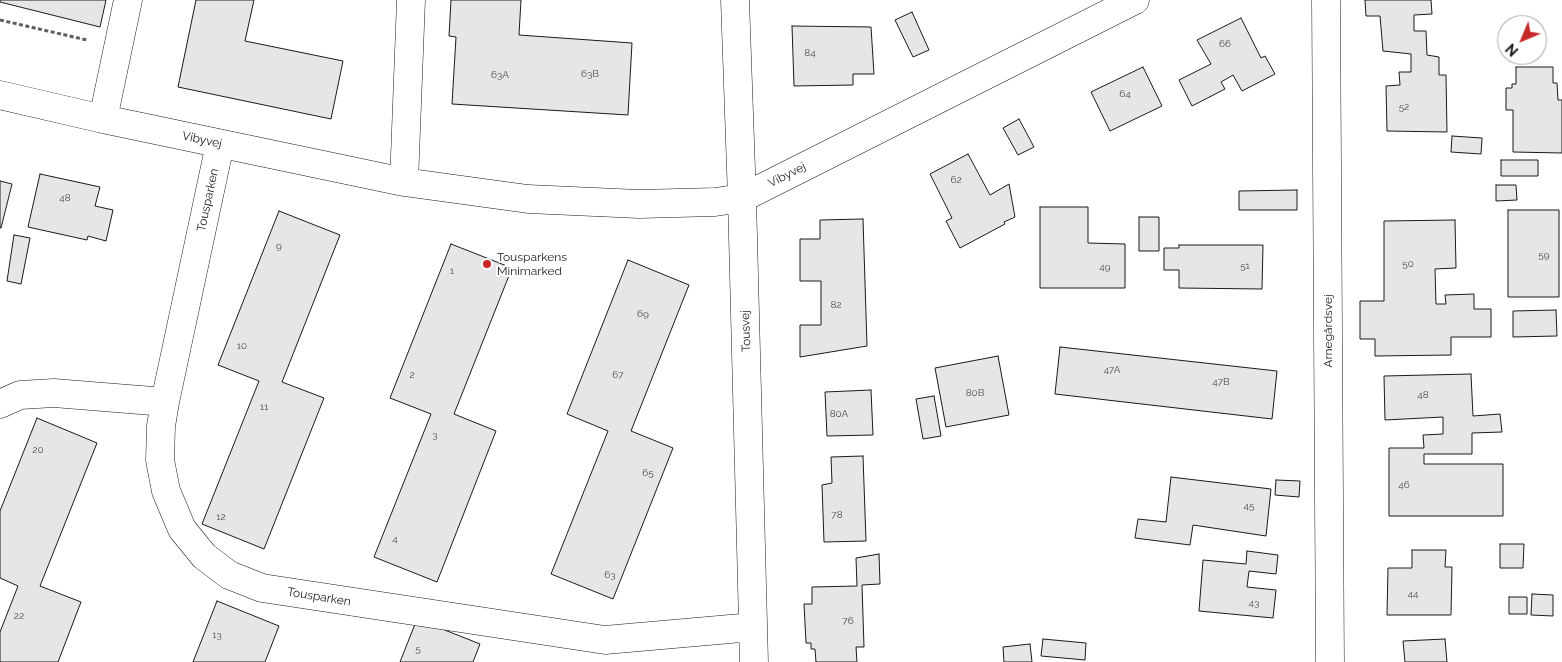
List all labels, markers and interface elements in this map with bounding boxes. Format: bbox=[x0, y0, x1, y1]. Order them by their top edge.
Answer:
north arrow bbox=[1497, 15, 1547, 65]
house number: 66 bbox=[1219, 38, 1231, 50]
text: N bbox=[1503, 40, 1522, 59]
house number: 84 bbox=[804, 47, 816, 59]
house number: 63B bbox=[581, 68, 599, 80]
house number: 63A bbox=[491, 69, 509, 81]
house number: 64 bbox=[1119, 88, 1131, 100]
house number: 52 bbox=[1399, 101, 1409, 113]
street label: Vibyvej bbox=[181, 129, 223, 151]
street label: Vibyvej bbox=[766, 159, 808, 191]
street label: Tousparken bbox=[194, 167, 222, 233]
house number: 62 bbox=[950, 174, 962, 186]
house number: 48 bbox=[59, 192, 71, 204]
house number: 9 bbox=[276, 240, 282, 252]
house number: 59 bbox=[1538, 249, 1550, 261]
place label: Tousparkens Minimarked bbox=[497, 250, 567, 278]
marker: Tousparkens Minimarked bbox=[481, 258, 493, 270]
house number: 50 bbox=[1402, 258, 1414, 270]
house number: 51 bbox=[1240, 260, 1250, 272]
house number: 49 bbox=[1099, 261, 1111, 273]
house number: 1 bbox=[450, 265, 454, 277]
street label: Arnegårdsvej bbox=[1321, 294, 1335, 368]
house number: 82 bbox=[830, 299, 842, 311]
house number: 69 bbox=[637, 308, 649, 320]
street label: Tousvej bbox=[738, 310, 754, 352]
house number: 10 bbox=[237, 340, 247, 352]
house number: 47A bbox=[1103, 364, 1121, 376]
house number: 2 bbox=[409, 369, 415, 381]
house number: 67 bbox=[612, 369, 624, 381]
house number: 47B bbox=[1212, 376, 1230, 388]
house number: 80B bbox=[966, 387, 984, 399]
house number: 48 bbox=[1417, 389, 1429, 401]
house number: 11 bbox=[260, 401, 268, 413]
house number: 80A bbox=[830, 408, 848, 420]
house number: 3 bbox=[432, 429, 438, 441]
house number: 20 bbox=[32, 444, 44, 456]
house number: 65 bbox=[642, 467, 654, 479]
house number: 46 bbox=[1398, 479, 1410, 491]
house number: 45 bbox=[1244, 500, 1254, 512]
house number: 78 bbox=[831, 509, 843, 521]
house number: 12 bbox=[216, 511, 226, 523]
house number: 4 bbox=[392, 533, 398, 545]
house number: 63 bbox=[604, 569, 616, 581]
street label: Tousparken bbox=[286, 585, 352, 609]
house number: 44 bbox=[1408, 588, 1418, 600]
house number: 43 bbox=[1249, 597, 1259, 609]
house number: 22 bbox=[14, 610, 24, 622]
house number: 76 bbox=[842, 615, 854, 627]
house number: 13 bbox=[212, 629, 222, 641]
house number: 5 bbox=[415, 643, 421, 655]

